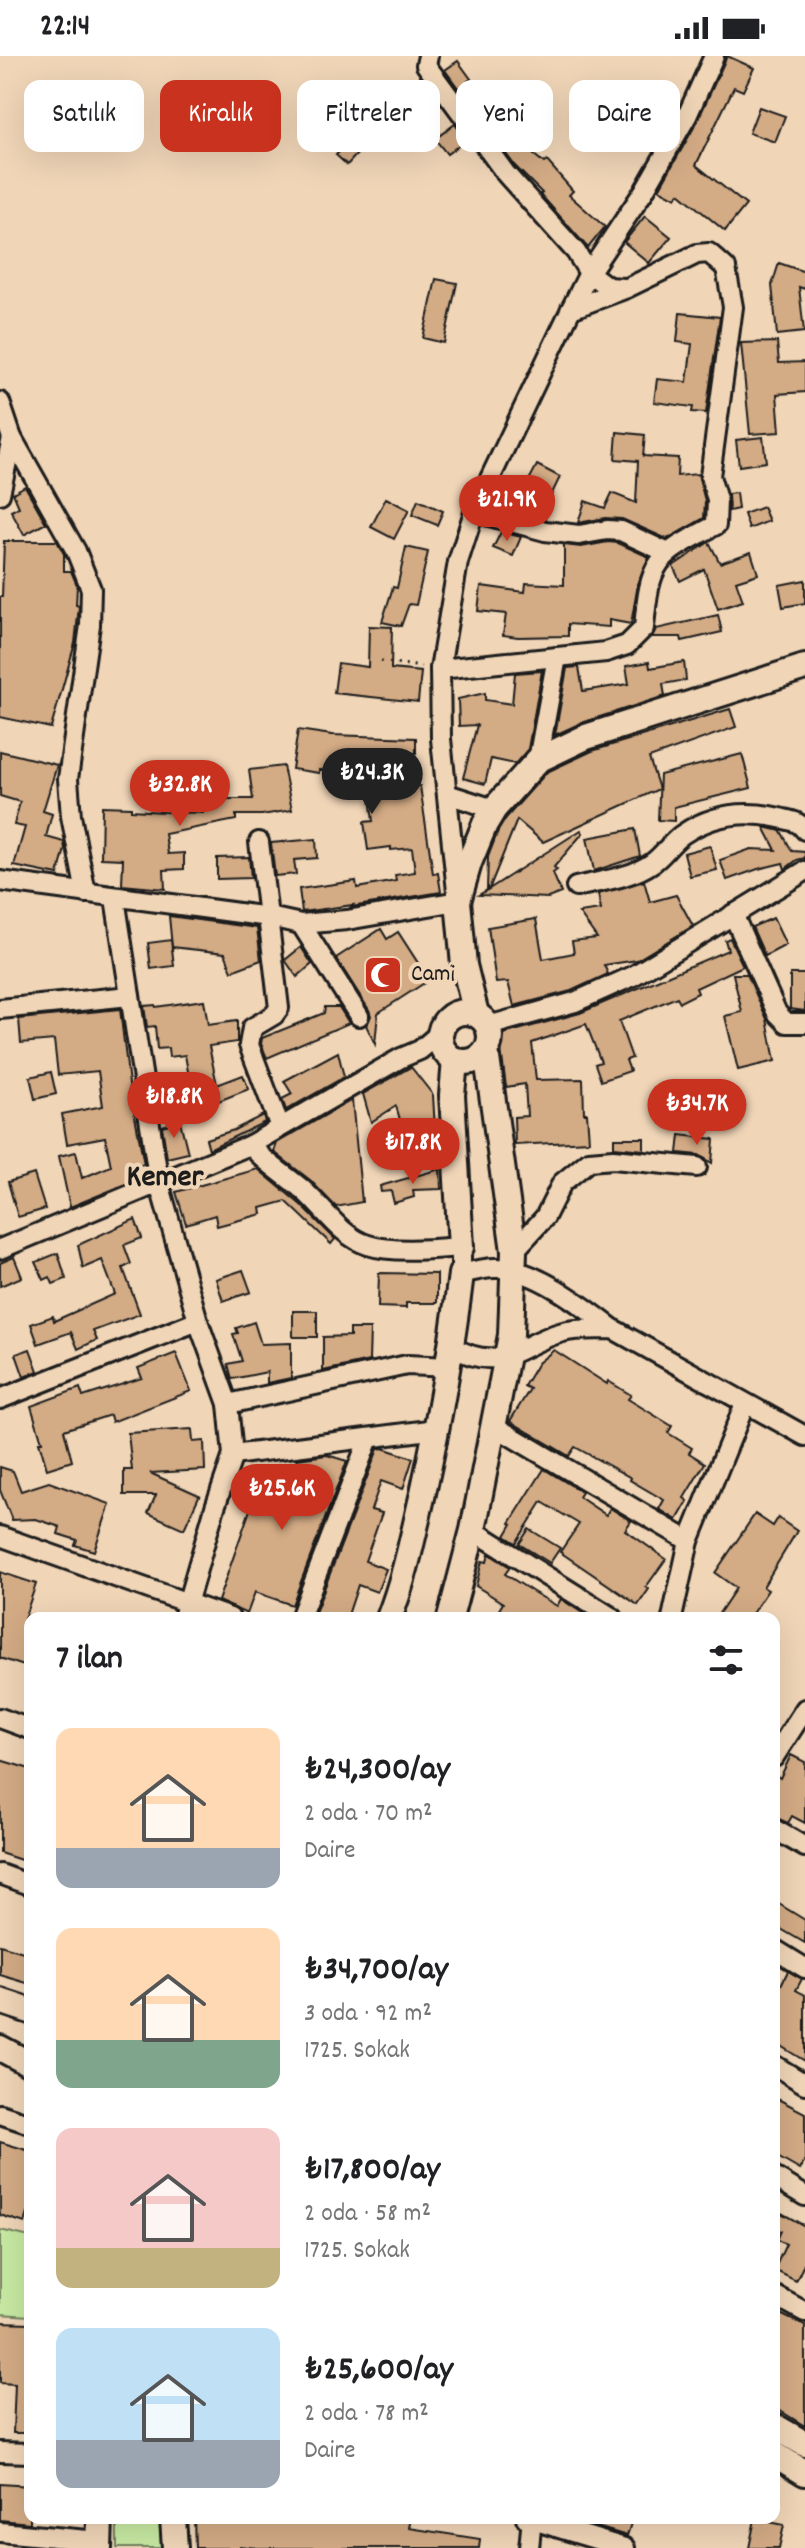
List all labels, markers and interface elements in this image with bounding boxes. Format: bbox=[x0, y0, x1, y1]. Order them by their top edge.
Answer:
text: 22:14 bbox=[40, 7, 90, 50]
chip: Satılık bbox=[24, 80, 144, 152]
chip: Kiralık bbox=[160, 80, 281, 152]
chip: Filtreler bbox=[297, 80, 440, 152]
chip: Yeni bbox=[456, 80, 553, 152]
chip: Daire bbox=[569, 80, 680, 152]
pin: ₺21.9K bbox=[442, 475, 572, 543]
text: ₺21.9K bbox=[477, 482, 537, 519]
pin: ₺24.3K bbox=[307, 748, 437, 816]
text: ₺24.3K bbox=[340, 755, 404, 792]
pin: ₺32.8K bbox=[115, 760, 245, 828]
text: ₺32.8K bbox=[148, 767, 212, 804]
mosque icon: Cami bbox=[362, 954, 404, 996]
place label: Cami bbox=[411, 958, 455, 992]
pin: ₺18.8K bbox=[109, 1072, 239, 1140]
text: ₺18.8K bbox=[145, 1079, 203, 1116]
pin: ₺34.7K bbox=[632, 1079, 762, 1147]
text: ₺34.7K bbox=[665, 1086, 729, 1123]
pin: ₺17.8K bbox=[348, 1118, 478, 1186]
text: ₺17.8K bbox=[385, 1125, 441, 1162]
district label: Kemer bbox=[127, 1156, 205, 1202]
pin: ₺25.6K bbox=[217, 1464, 347, 1532]
text: ₺25.6K bbox=[249, 1471, 315, 1508]
text: 7 ilan bbox=[56, 1636, 123, 1685]
icon: filters bbox=[704, 1638, 748, 1682]
text: ₺24,300/ay bbox=[304, 1747, 450, 1796]
icon: home bbox=[120, 1760, 216, 1856]
text: 2 oda · 70 m² bbox=[304, 1796, 433, 1833]
text: Daire bbox=[304, 1833, 355, 1870]
text: ₺34,700/ay bbox=[304, 1947, 448, 1996]
icon: home bbox=[120, 1960, 216, 2056]
text: 3 oda · 92 m² bbox=[304, 1996, 432, 2033]
text: 1725. Sokak bbox=[304, 2033, 410, 2070]
text: ₺17,800/ay bbox=[304, 2147, 440, 2196]
icon: home bbox=[120, 2160, 216, 2256]
text: 2 oda · 58 m² bbox=[304, 2196, 431, 2233]
text: 1725. Sokak bbox=[304, 2233, 410, 2270]
text: ₺25,600/ay bbox=[304, 2347, 453, 2396]
icon: home bbox=[120, 2360, 216, 2456]
text: 2 oda · 78 m² bbox=[304, 2396, 429, 2433]
text: Daire bbox=[304, 2433, 355, 2470]

